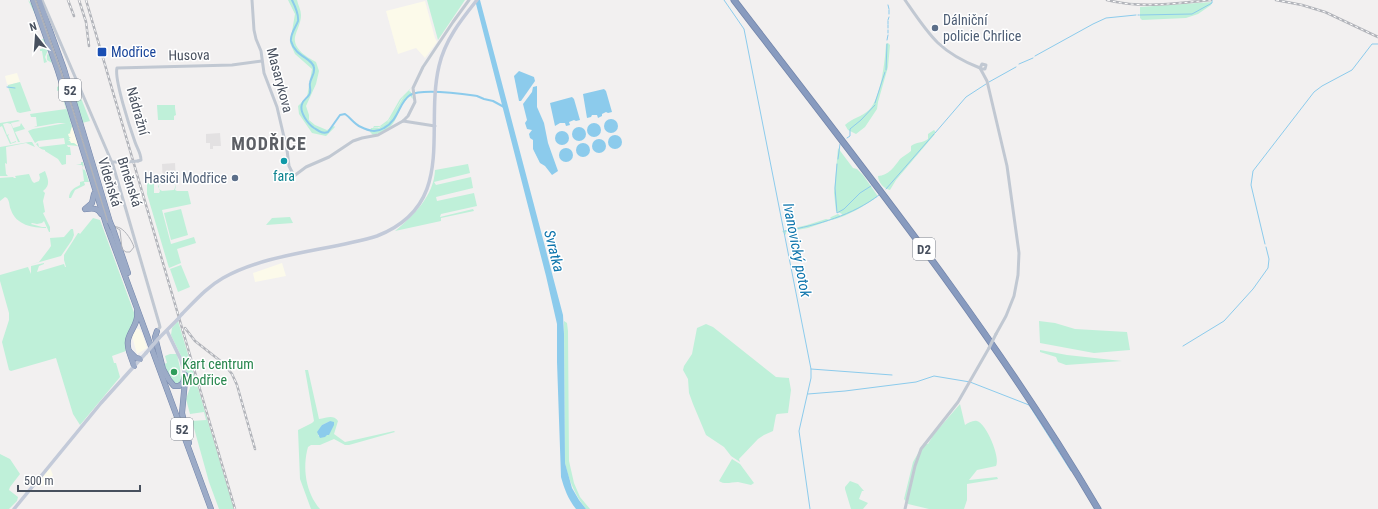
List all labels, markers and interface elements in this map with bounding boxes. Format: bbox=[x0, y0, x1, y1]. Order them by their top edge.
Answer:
place label: Dálniční policie Chrlice bbox=[943, 12, 1022, 44]
north arrow bbox=[16, 16, 56, 56]
text: N bbox=[28, 20, 39, 34]
marker: Dálniční policie Chrlice bbox=[930, 23, 940, 33]
place label: Modřice bbox=[111, 44, 156, 60]
marker: Modřice bbox=[96, 46, 108, 58]
street label: Masarykova bbox=[264, 46, 296, 114]
street label: Husova bbox=[168, 47, 210, 63]
road number: 52 bbox=[59, 79, 81, 101]
street label: Nádražní bbox=[124, 85, 153, 138]
district label: MODŘICE bbox=[231, 133, 307, 154]
street label: Vídeňská bbox=[95, 155, 125, 209]
street label: Brněnská bbox=[114, 155, 146, 209]
marker: fara bbox=[279, 156, 289, 166]
place label: fara bbox=[273, 168, 295, 184]
place label: Hasiči Modřice bbox=[144, 170, 227, 186]
marker: Hasiči Modřice bbox=[230, 173, 240, 183]
water label: Ivanovický potok bbox=[779, 201, 815, 299]
water label: Svratka bbox=[540, 228, 568, 274]
road number: D2 bbox=[913, 238, 935, 260]
place label: Kart centrum Modřice bbox=[182, 356, 254, 388]
marker: Kart centrum Modřice bbox=[169, 367, 179, 377]
road number: 52 bbox=[171, 418, 193, 440]
scale bar bbox=[18, 467, 140, 493]
text: 500 m bbox=[24, 474, 54, 488]

